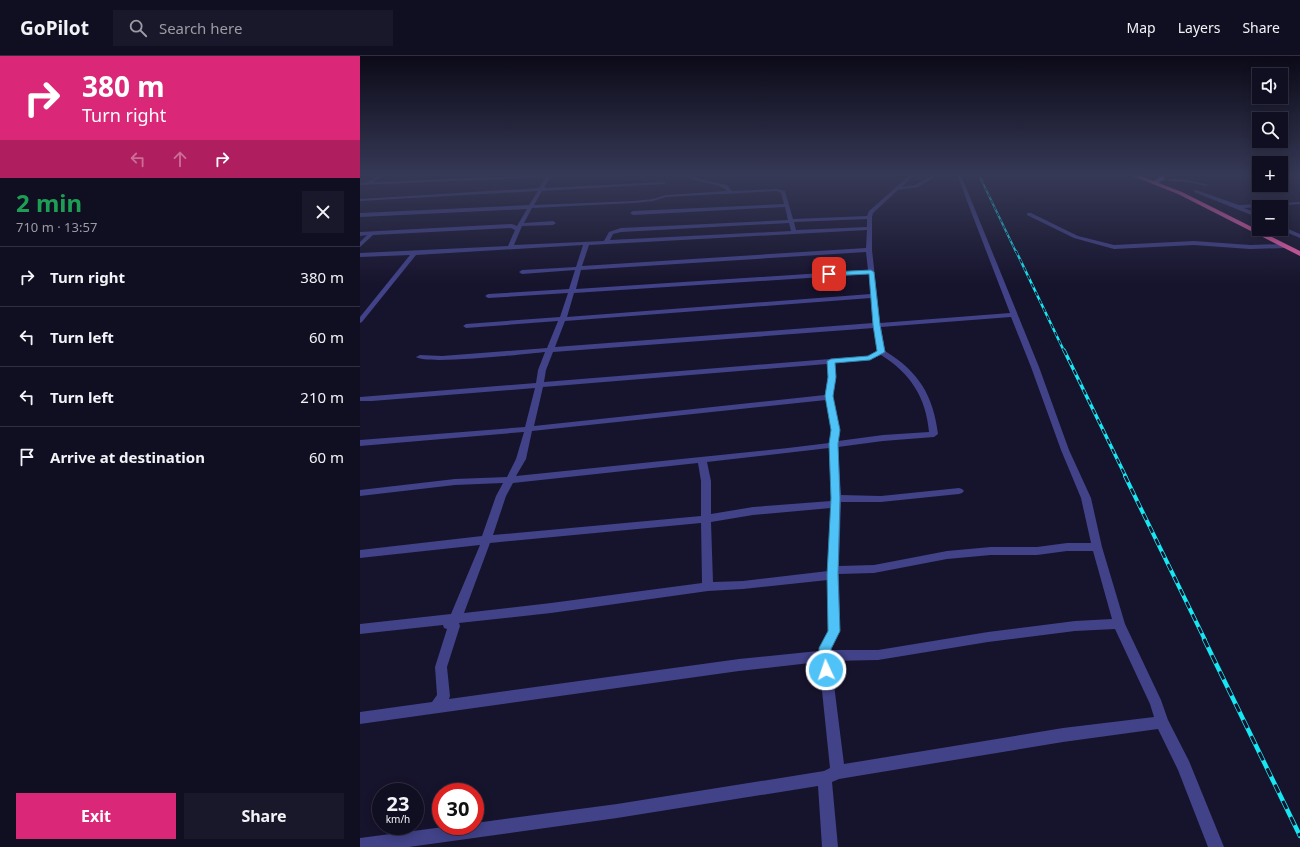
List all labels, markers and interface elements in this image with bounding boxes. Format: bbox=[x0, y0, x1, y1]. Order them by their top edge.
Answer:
search box bbox=[113, 10, 393, 46]
text: GoPilot bbox=[20, 15, 89, 41]
icon: search bbox=[127, 17, 149, 39]
text: Search here bbox=[159, 18, 242, 38]
text: Map bbox=[1127, 18, 1156, 37]
text: Layers bbox=[1178, 18, 1220, 37]
text: Share bbox=[1242, 18, 1280, 37]
text: 380 m bbox=[82, 67, 165, 105]
map controls bbox=[1252, 68, 1288, 236]
button: sound bbox=[1252, 68, 1288, 104]
icon: right bbox=[16, 72, 68, 124]
text: Turn right bbox=[82, 103, 166, 127]
button: search bbox=[1252, 112, 1288, 148]
icon: left bbox=[127, 148, 149, 170]
icon: ahead bbox=[169, 148, 191, 170]
icon: right bbox=[211, 148, 233, 170]
button: + bbox=[1252, 156, 1288, 192]
text: 2 min bbox=[16, 186, 82, 219]
button: close bbox=[302, 191, 344, 233]
button: − bbox=[1252, 200, 1288, 236]
text: 710 m · 13:57 bbox=[16, 218, 97, 236]
pin bbox=[812, 257, 846, 291]
icon: arrive bbox=[818, 263, 840, 285]
icon: right bbox=[16, 266, 38, 288]
text: Turn right bbox=[50, 267, 125, 287]
text: 380 m bbox=[300, 267, 344, 287]
icon: left bbox=[16, 326, 38, 348]
text: Turn left bbox=[50, 327, 114, 347]
text: 60 m bbox=[309, 327, 344, 347]
icon: left bbox=[16, 386, 38, 408]
text: Turn left bbox=[50, 387, 114, 407]
text: 210 m bbox=[300, 387, 344, 407]
icon: arrive bbox=[16, 446, 38, 468]
text: Arrive at destination bbox=[50, 447, 205, 467]
text: 60 m bbox=[309, 447, 344, 467]
position arrow bbox=[805, 649, 847, 691]
speed limit sign: 30 bbox=[432, 783, 484, 835]
text: 23 bbox=[387, 790, 409, 817]
button: Exit bbox=[16, 793, 176, 839]
button: Share bbox=[184, 793, 344, 839]
text: km/h bbox=[386, 812, 410, 826]

